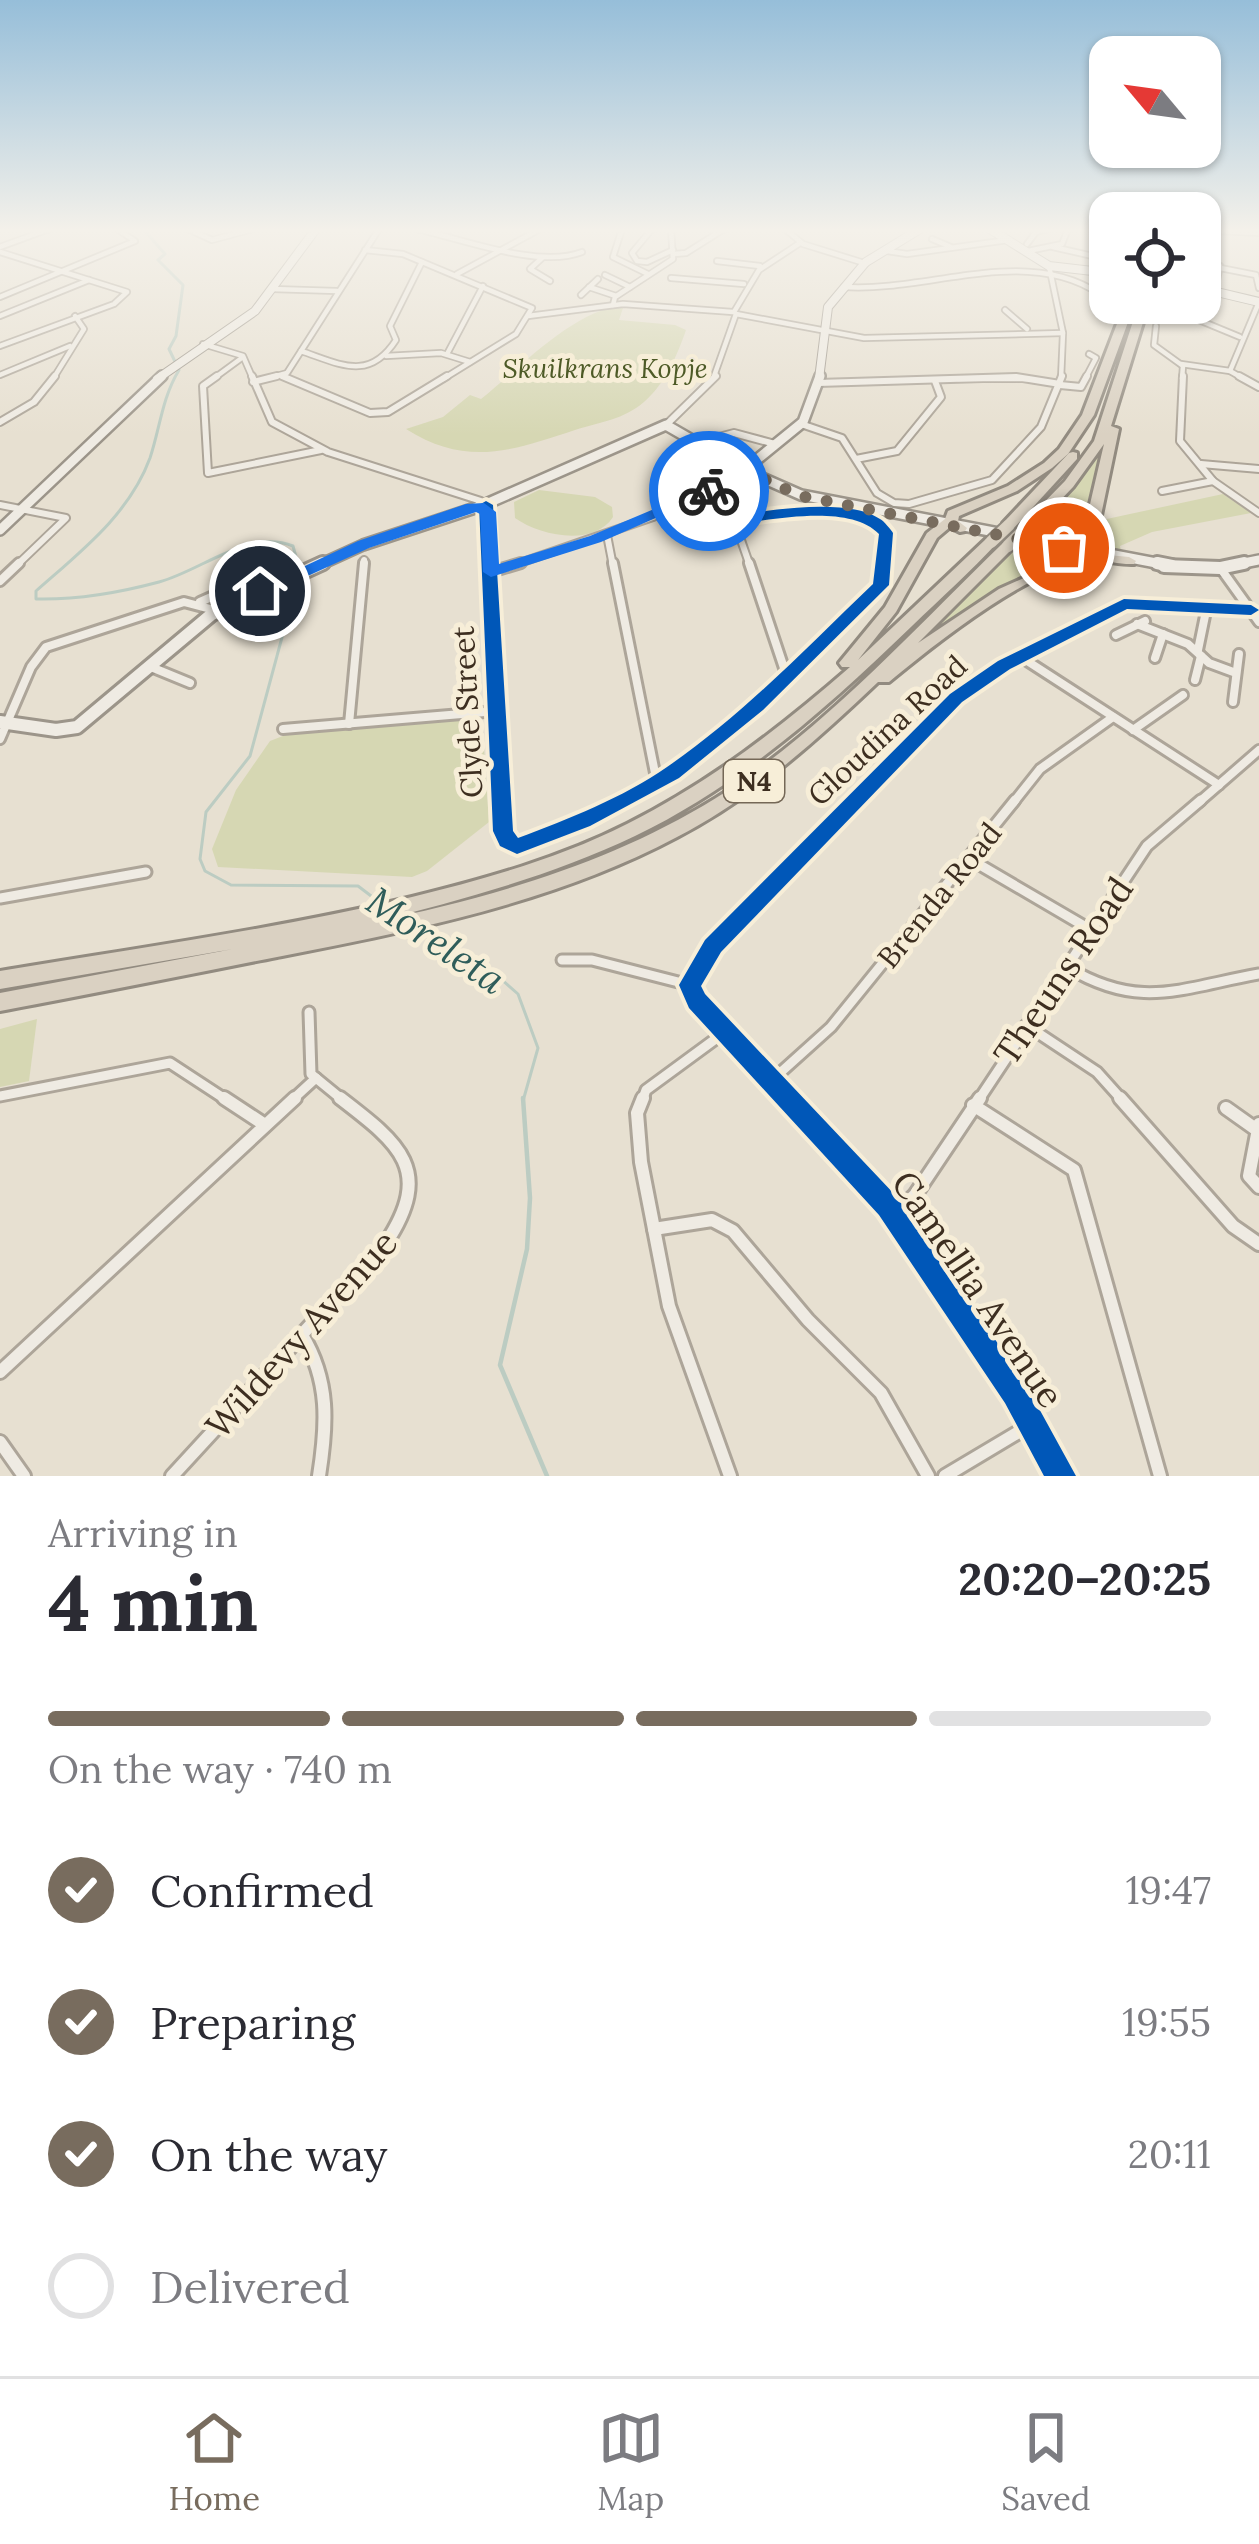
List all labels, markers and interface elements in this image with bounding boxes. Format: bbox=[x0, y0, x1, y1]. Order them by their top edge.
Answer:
north arrow bbox=[1089, 36, 1221, 168]
map controls bbox=[1089, 36, 1221, 324]
button: locate bbox=[1089, 192, 1221, 324]
park label: Skuilkrans Kopje bbox=[502, 351, 708, 385]
courier bbox=[649, 431, 769, 551]
icon: bike bbox=[676, 458, 742, 524]
pin bbox=[1013, 497, 1115, 599]
icon: bag bbox=[1031, 515, 1097, 581]
pin bbox=[209, 540, 311, 642]
icon: home bbox=[227, 558, 293, 624]
street label: Clyde Street bbox=[444, 625, 491, 799]
street label: Gloudina Road bbox=[799, 646, 975, 813]
road number: N4 bbox=[724, 760, 784, 802]
street label: Brenda Road bbox=[869, 814, 1009, 976]
street label: Theuns Road bbox=[983, 868, 1143, 1074]
water label: Moreleta bbox=[357, 875, 515, 1005]
street label: Camellia Avenue bbox=[882, 1162, 1074, 1416]
street label: Wildevy Avenue bbox=[195, 1220, 407, 1448]
text: Arriving in bbox=[48, 1508, 238, 1558]
text: 20:20–20:25 bbox=[958, 1550, 1211, 1607]
text: 4 min bbox=[48, 1553, 258, 1652]
text: On the way · 740 m bbox=[48, 1744, 392, 1794]
icon: check bbox=[48, 1857, 114, 1923]
text: Confirmed bbox=[150, 1862, 374, 1919]
text: 19:47 bbox=[1125, 1865, 1211, 1915]
icon: check bbox=[48, 1989, 114, 2055]
text: Preparing bbox=[150, 1994, 355, 2051]
text: 19:55 bbox=[1122, 1997, 1211, 2047]
icon: check bbox=[48, 2121, 114, 2187]
text: On the way bbox=[150, 2126, 388, 2183]
text: 20:11 bbox=[1128, 2129, 1211, 2179]
text: Delivered bbox=[150, 2258, 350, 2315]
tab: Home bbox=[168, 2405, 260, 2519]
tab: Map bbox=[597, 2405, 664, 2519]
tab: Saved bbox=[1001, 2405, 1090, 2519]

